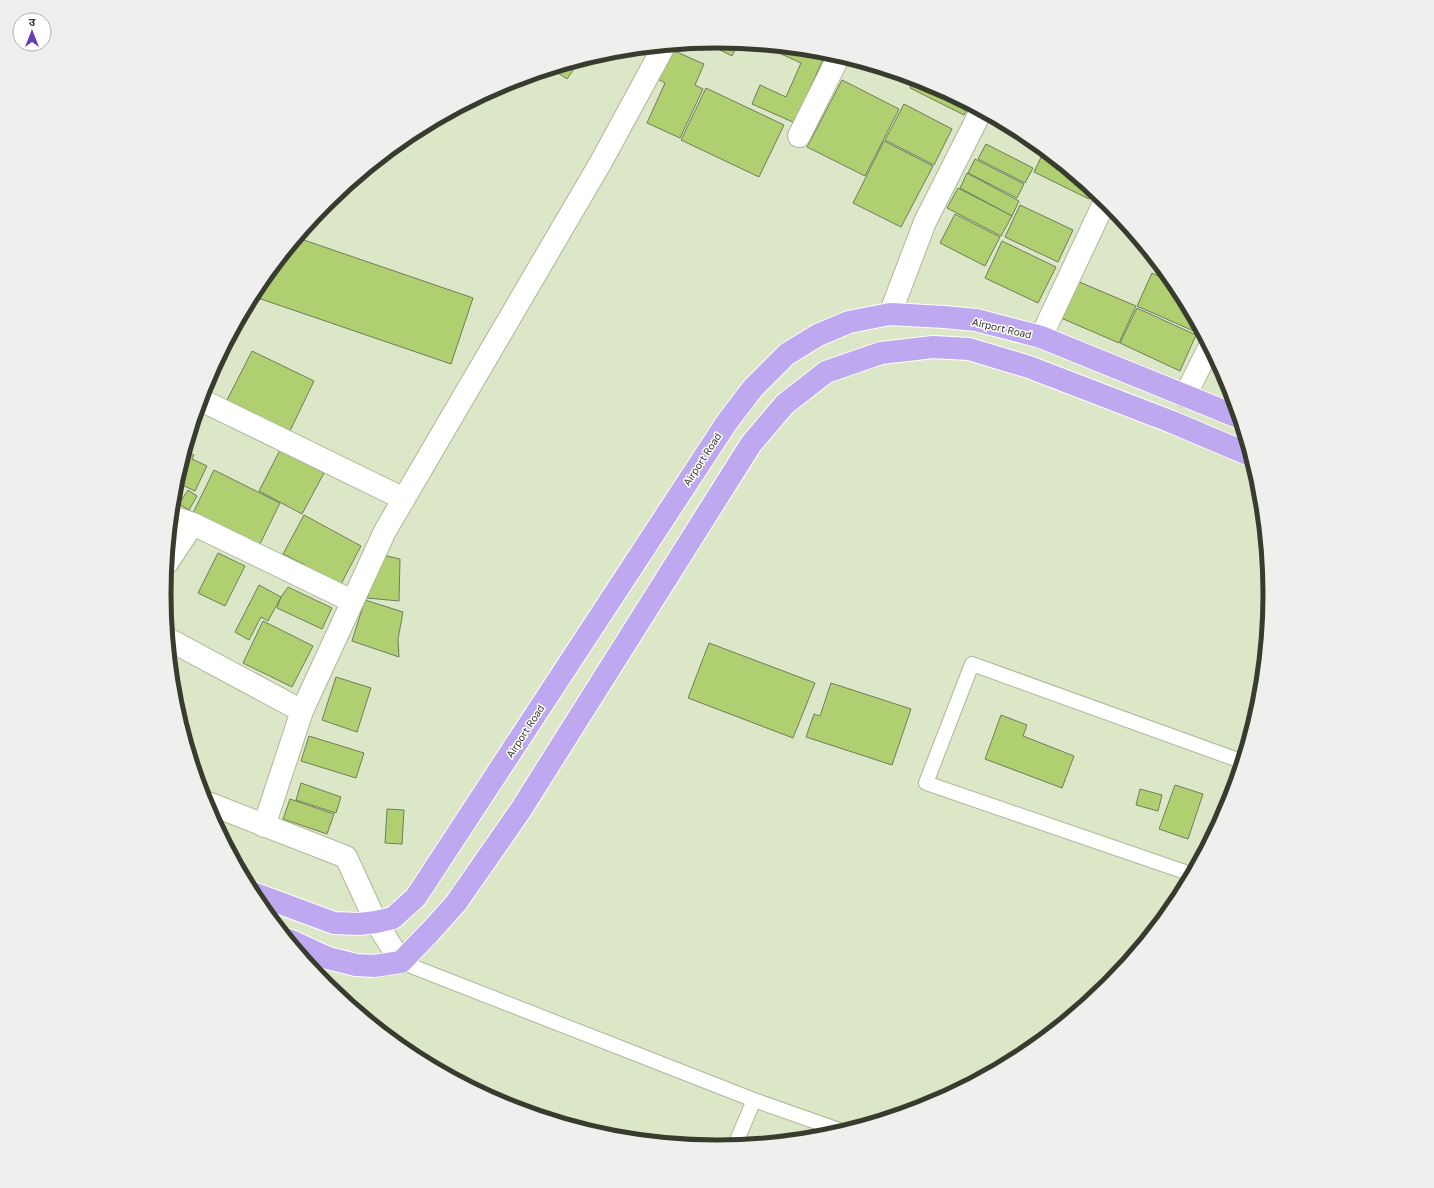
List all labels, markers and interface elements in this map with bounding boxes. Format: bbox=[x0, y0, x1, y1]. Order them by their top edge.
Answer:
north arrow bbox=[12, 12, 52, 52]
text: उ bbox=[29, 15, 36, 28]
street label: Airport Road bbox=[971, 315, 1033, 341]
street label: Airport Road bbox=[680, 430, 724, 488]
street label: Airport Road bbox=[503, 702, 547, 760]

